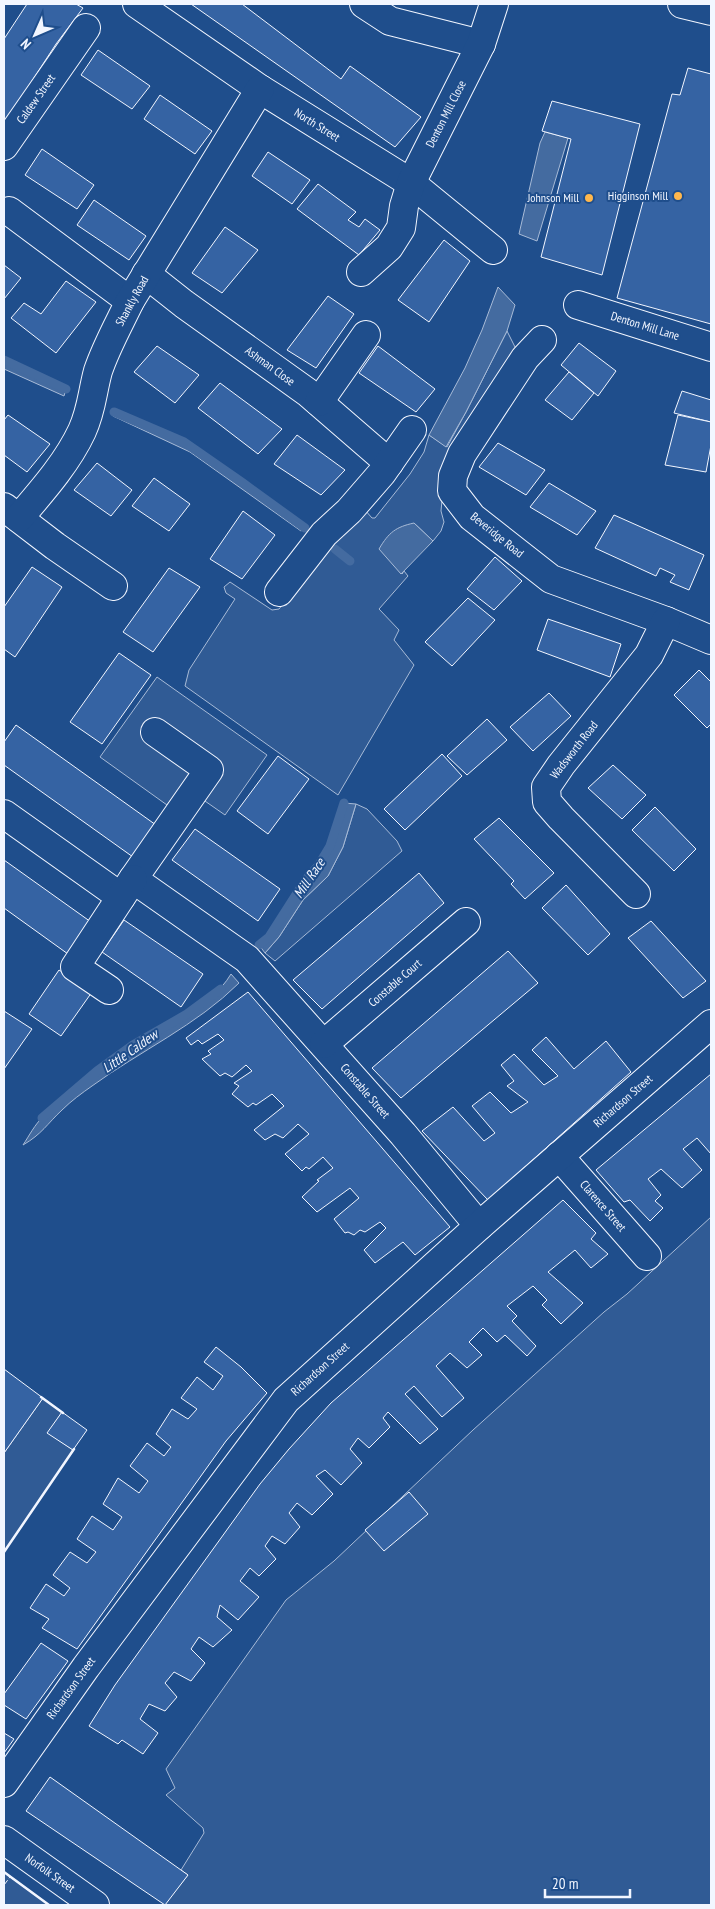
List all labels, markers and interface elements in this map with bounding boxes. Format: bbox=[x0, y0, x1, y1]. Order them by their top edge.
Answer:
north arrow bbox=[10, 10, 60, 60]
text: N bbox=[17, 35, 35, 53]
street label: Caldew Street bbox=[13, 70, 59, 126]
street label: Denton Mill Close bbox=[422, 78, 469, 150]
street label: North Street bbox=[292, 105, 344, 145]
place label: Higginson Mill bbox=[608, 188, 668, 203]
place label: Johnson Mill bbox=[526, 190, 579, 205]
marker: Higginson Mill bbox=[672, 190, 684, 202]
marker: Johnson Mill bbox=[583, 192, 595, 204]
street label: Shankly Road bbox=[112, 273, 151, 329]
street label: Denton Mill Lane bbox=[609, 308, 681, 343]
street label: Ashman Close bbox=[242, 343, 298, 389]
street label: Beveridge Road bbox=[468, 509, 527, 561]
street label: Wadsworth Road bbox=[546, 718, 601, 782]
water label: Mill Race bbox=[289, 854, 330, 901]
street label: Constable Court bbox=[365, 955, 425, 1010]
water label: Little Caldew bbox=[99, 1024, 163, 1077]
street label: Constable Street bbox=[337, 1060, 394, 1122]
street label: Richardson Street bbox=[590, 1071, 656, 1130]
street label: Clarence Street bbox=[577, 1177, 630, 1235]
street label: Richardson Street bbox=[287, 1338, 352, 1399]
street label: Richardson Street bbox=[43, 1653, 99, 1722]
street label: Norfolk Street bbox=[22, 1850, 79, 1896]
scale bar bbox=[545, 1866, 630, 1898]
text: 20 m bbox=[552, 1874, 578, 1893]

